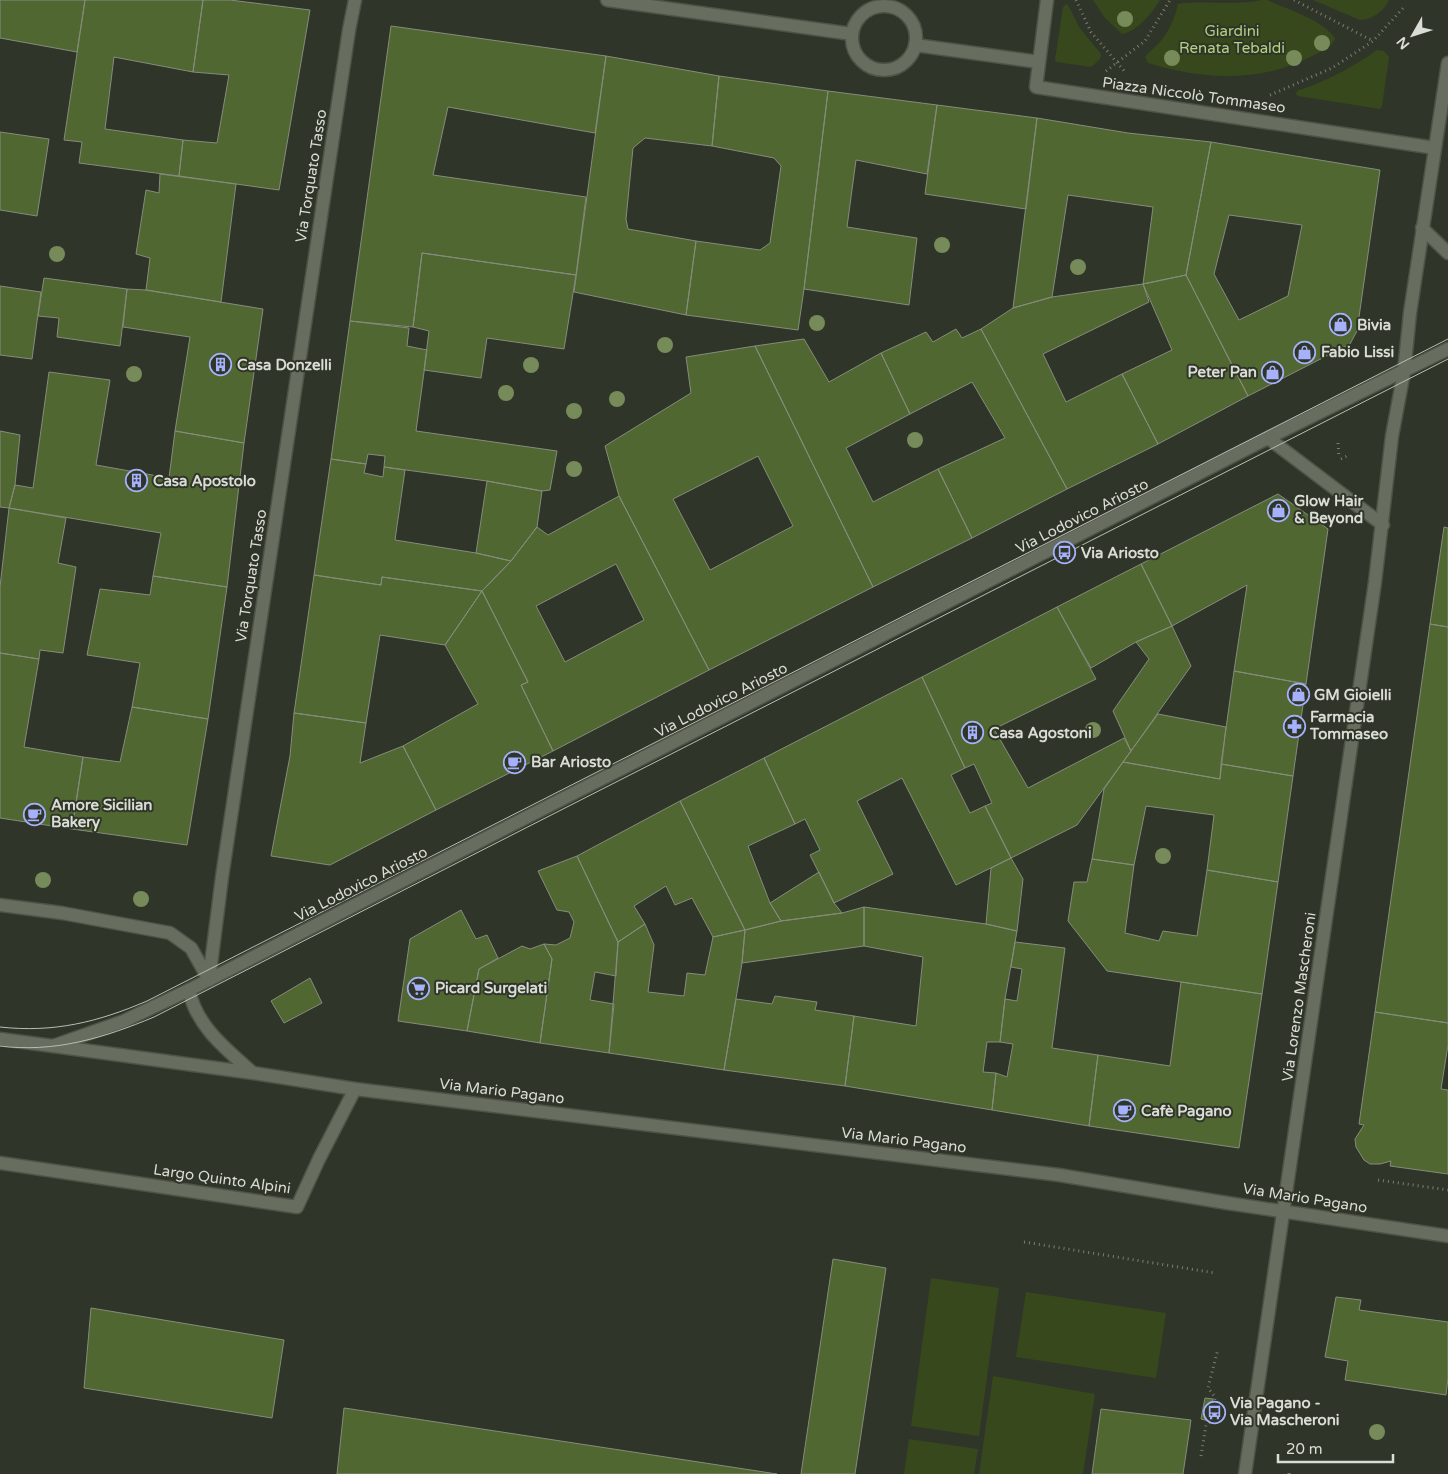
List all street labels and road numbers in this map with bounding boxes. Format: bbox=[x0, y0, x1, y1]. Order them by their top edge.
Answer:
street label: Piazza Niccolò Tommaseo bbox=[1101, 73, 1287, 117]
street label: Via Torquato Tasso bbox=[292, 108, 330, 244]
street label: Via Lodovico Ariosto bbox=[1013, 475, 1151, 557]
street label: Via Torquato Tasso bbox=[232, 508, 270, 644]
street label: Via Lodovico Ariosto bbox=[652, 659, 790, 741]
street label: Via Lodovico Ariosto bbox=[292, 843, 430, 925]
street label: Via Lorenzo Mascheroni bbox=[1278, 911, 1320, 1083]
street label: Via Mario Pagano bbox=[438, 1074, 566, 1108]
street label: Via Mario Pagano bbox=[840, 1123, 968, 1157]
street label: Largo Quinto Alpini bbox=[152, 1160, 292, 1198]
street label: Via Mario Pagano bbox=[1241, 1179, 1369, 1217]

